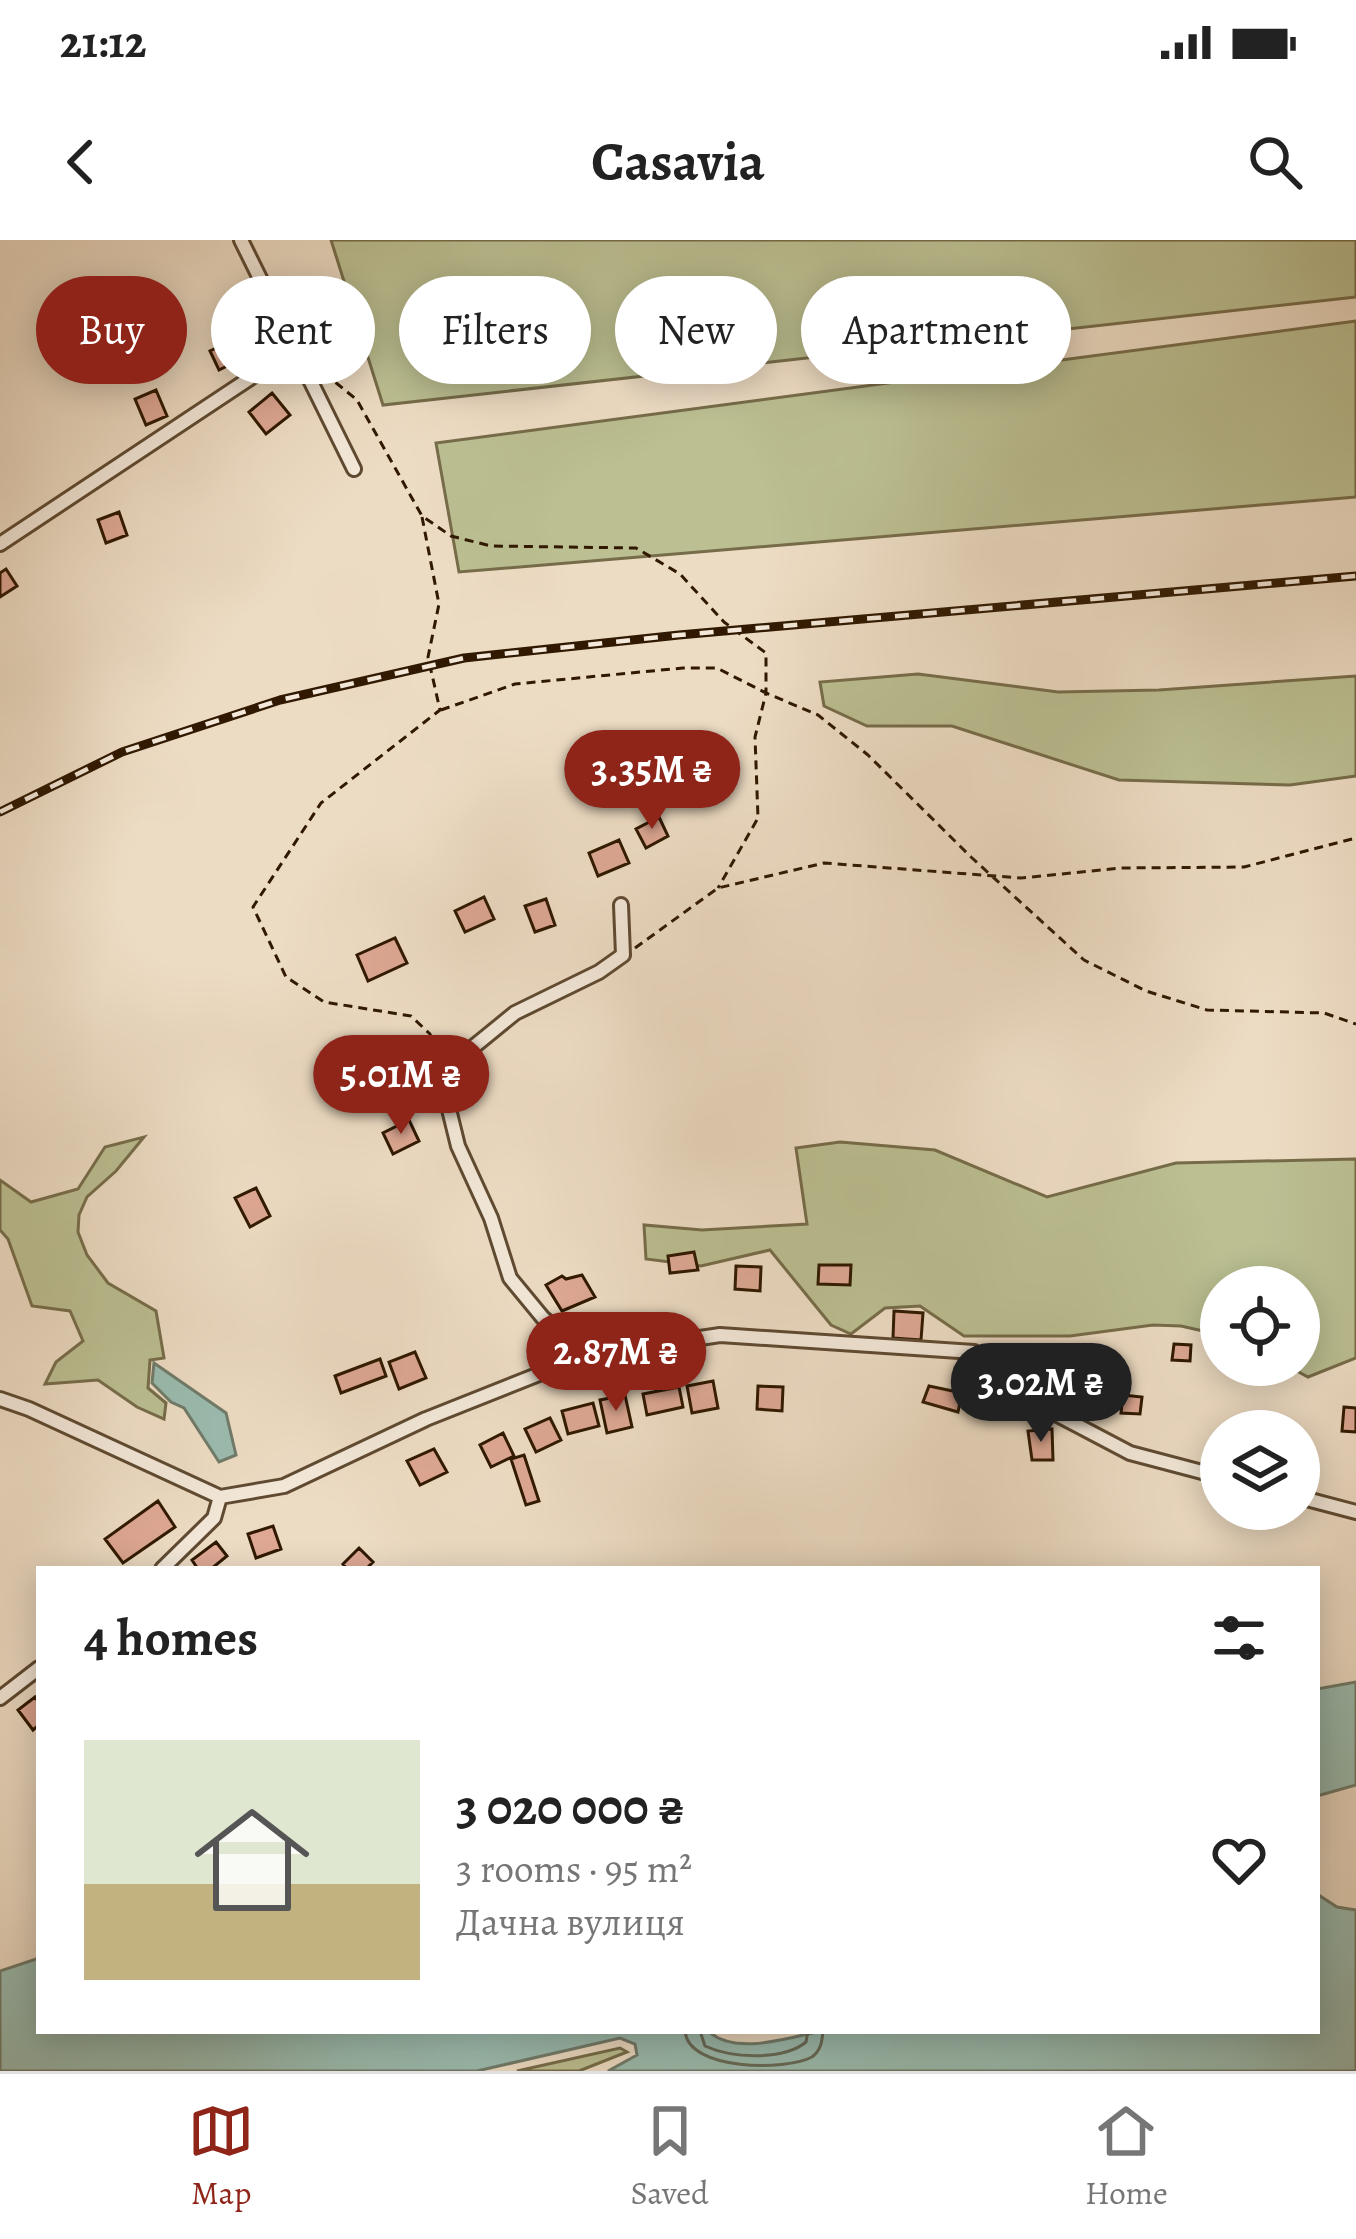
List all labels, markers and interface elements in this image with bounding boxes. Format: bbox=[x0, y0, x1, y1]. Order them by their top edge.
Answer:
text: 21:12 bbox=[60, 11, 146, 73]
text: Casavia bbox=[591, 125, 765, 199]
icon: back bbox=[48, 129, 114, 195]
icon: search bbox=[1242, 129, 1308, 195]
chip: Buy bbox=[36, 276, 187, 384]
chip: Rent bbox=[211, 276, 375, 384]
chip: Filters bbox=[399, 276, 591, 384]
chip: New bbox=[615, 276, 777, 384]
chip: Apartment bbox=[801, 276, 1071, 384]
pin: 3.35M ₴ bbox=[541, 730, 763, 832]
text: 3.35M ₴ bbox=[591, 742, 713, 795]
pin: 5.01M ₴ bbox=[290, 1035, 512, 1137]
text: 5.01M ₴ bbox=[340, 1047, 462, 1100]
map controls bbox=[1200, 1266, 1320, 1530]
button: locate bbox=[1200, 1266, 1320, 1386]
pin: 2.87M ₴ bbox=[505, 1312, 727, 1414]
text: 2.87M ₴ bbox=[553, 1324, 679, 1377]
pin: 3.02M ₴ bbox=[930, 1343, 1152, 1445]
text: 3.02M ₴ bbox=[978, 1355, 1104, 1408]
button: layers bbox=[1200, 1410, 1320, 1530]
text: 4 homes bbox=[84, 1603, 258, 1673]
icon: filters bbox=[1206, 1605, 1272, 1671]
text: 3 020 000 ₴ bbox=[456, 1772, 685, 1842]
icon: home bbox=[180, 1788, 324, 1932]
icon: heart bbox=[1206, 1827, 1272, 1893]
text: 3 rooms · 95 m² bbox=[456, 1842, 692, 1895]
text: Дачна вулиця bbox=[456, 1895, 685, 1948]
tab: Map bbox=[188, 2098, 254, 2215]
tab: Saved bbox=[630, 2098, 709, 2215]
tab: Home bbox=[1085, 2098, 1168, 2215]

